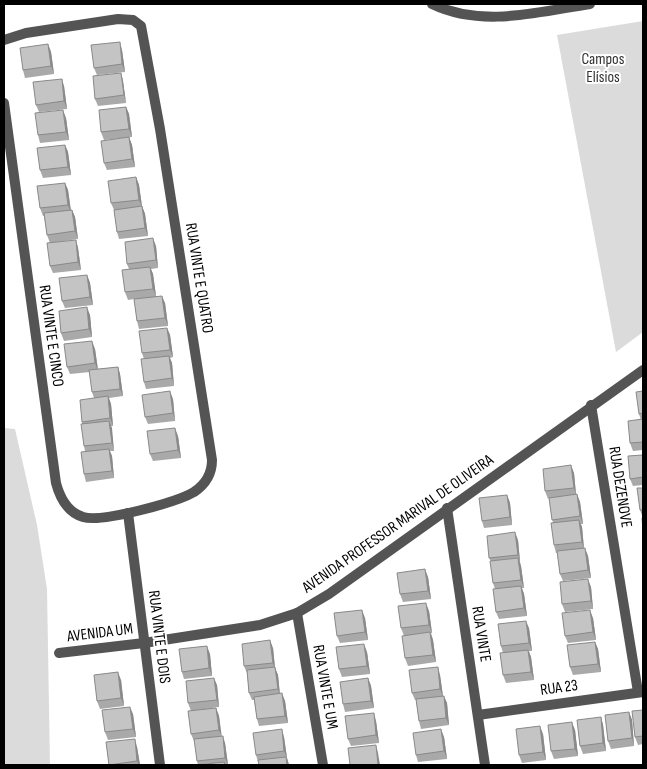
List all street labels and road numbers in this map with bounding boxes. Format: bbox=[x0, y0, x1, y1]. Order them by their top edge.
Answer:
street label: RUA VINTE E QUATRO bbox=[181, 221, 217, 335]
street label: RUA VINTE E CINCO bbox=[34, 284, 68, 388]
street label: RUA DEZENOVE bbox=[604, 445, 636, 529]
street label: AVENIDA PROFESSOR MARIVAL DE OLIVEIRA bbox=[298, 450, 497, 598]
street label: RUA VINTE E DOIS bbox=[144, 589, 174, 685]
street label: RUA VINTE bbox=[467, 605, 495, 663]
street label: AVENIDA UM bbox=[65, 620, 134, 647]
street label: RUA VINTE E UM bbox=[308, 643, 342, 731]
street label: RUA 23 bbox=[539, 676, 579, 700]

